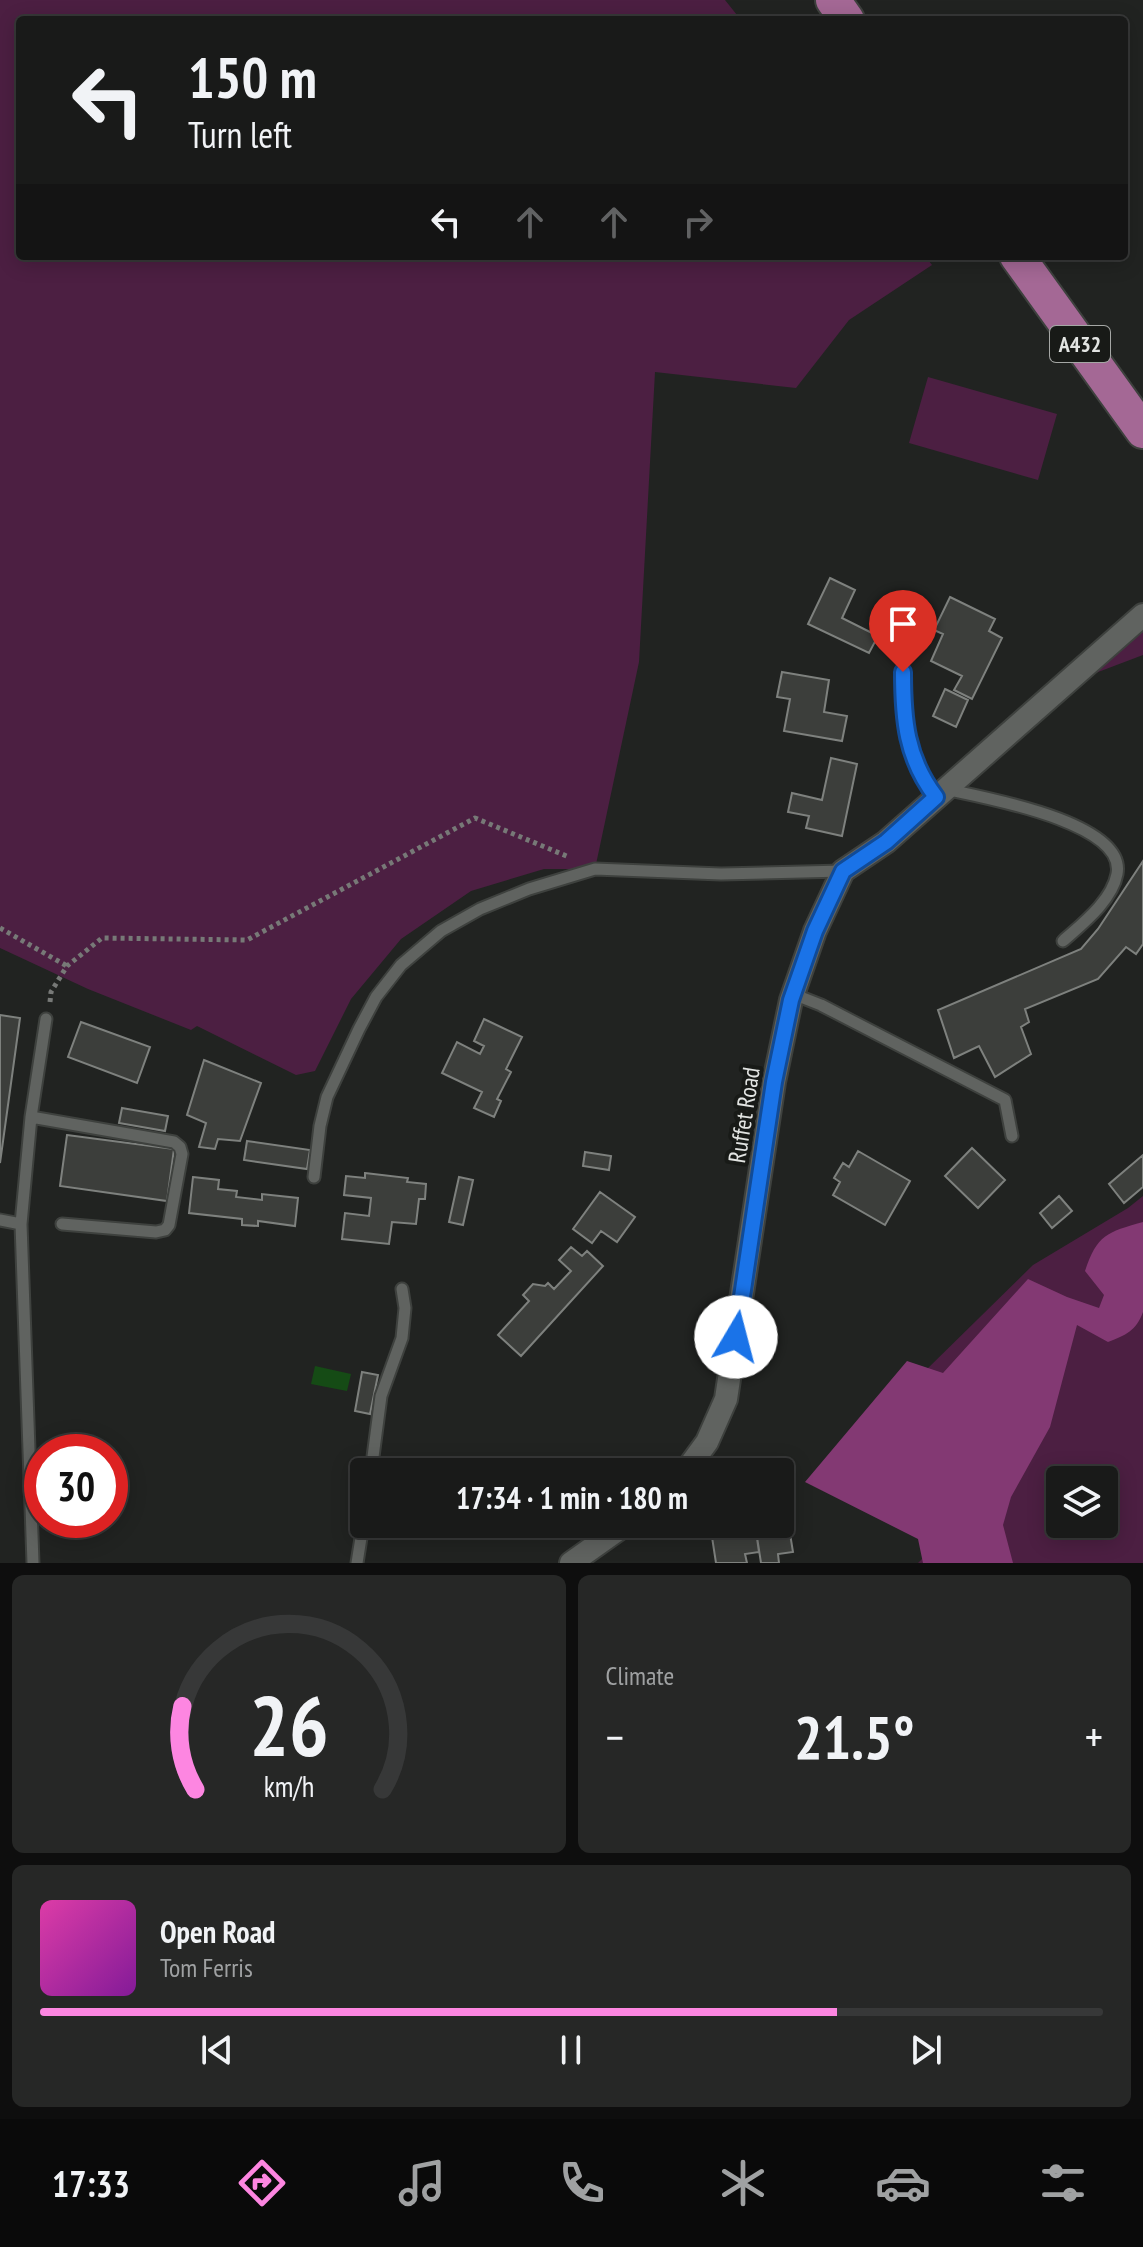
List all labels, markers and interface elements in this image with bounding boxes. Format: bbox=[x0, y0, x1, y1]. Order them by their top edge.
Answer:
text: 150 m bbox=[188, 41, 317, 113]
icon: left bbox=[56, 48, 160, 152]
text: Turn left bbox=[188, 111, 292, 158]
icon: left bbox=[424, 200, 468, 244]
icon: ahead bbox=[508, 200, 552, 244]
icon: ahead bbox=[592, 200, 636, 244]
icon: right bbox=[676, 200, 720, 244]
road number: A432 bbox=[1050, 326, 1110, 362]
pin bbox=[869, 590, 937, 672]
icon: arrive bbox=[881, 602, 925, 646]
street label: Ruffet Road bbox=[721, 1065, 767, 1165]
position arrow bbox=[694, 1295, 778, 1379]
speed limit sign: 30 bbox=[24, 1434, 128, 1538]
map controls bbox=[1046, 1466, 1118, 1538]
button: layers bbox=[1046, 1466, 1118, 1538]
text: 17:34 · 1 min · 180 m bbox=[456, 1478, 688, 1517]
text: Climate bbox=[606, 1659, 674, 1692]
text: 26 bbox=[249, 1671, 329, 1779]
text: 21.5° bbox=[794, 1698, 915, 1776]
text: − bbox=[606, 1708, 624, 1765]
text: + bbox=[1085, 1708, 1103, 1765]
text: km/h bbox=[263, 1768, 314, 1805]
text: Open Road bbox=[160, 1912, 275, 1951]
text: Tom Ferris bbox=[160, 1951, 253, 1984]
icon: previous bbox=[195, 2028, 239, 2072]
icon: pause bbox=[549, 2028, 593, 2072]
icon: next bbox=[904, 2028, 948, 2072]
icon: directions bbox=[234, 2155, 290, 2211]
icon: music bbox=[394, 2155, 450, 2211]
icon: phone bbox=[554, 2155, 610, 2211]
icon: climate bbox=[715, 2155, 771, 2211]
icon: car bbox=[875, 2155, 931, 2211]
icon: filters bbox=[1035, 2155, 1091, 2211]
text: 17:33 bbox=[52, 2160, 130, 2207]

